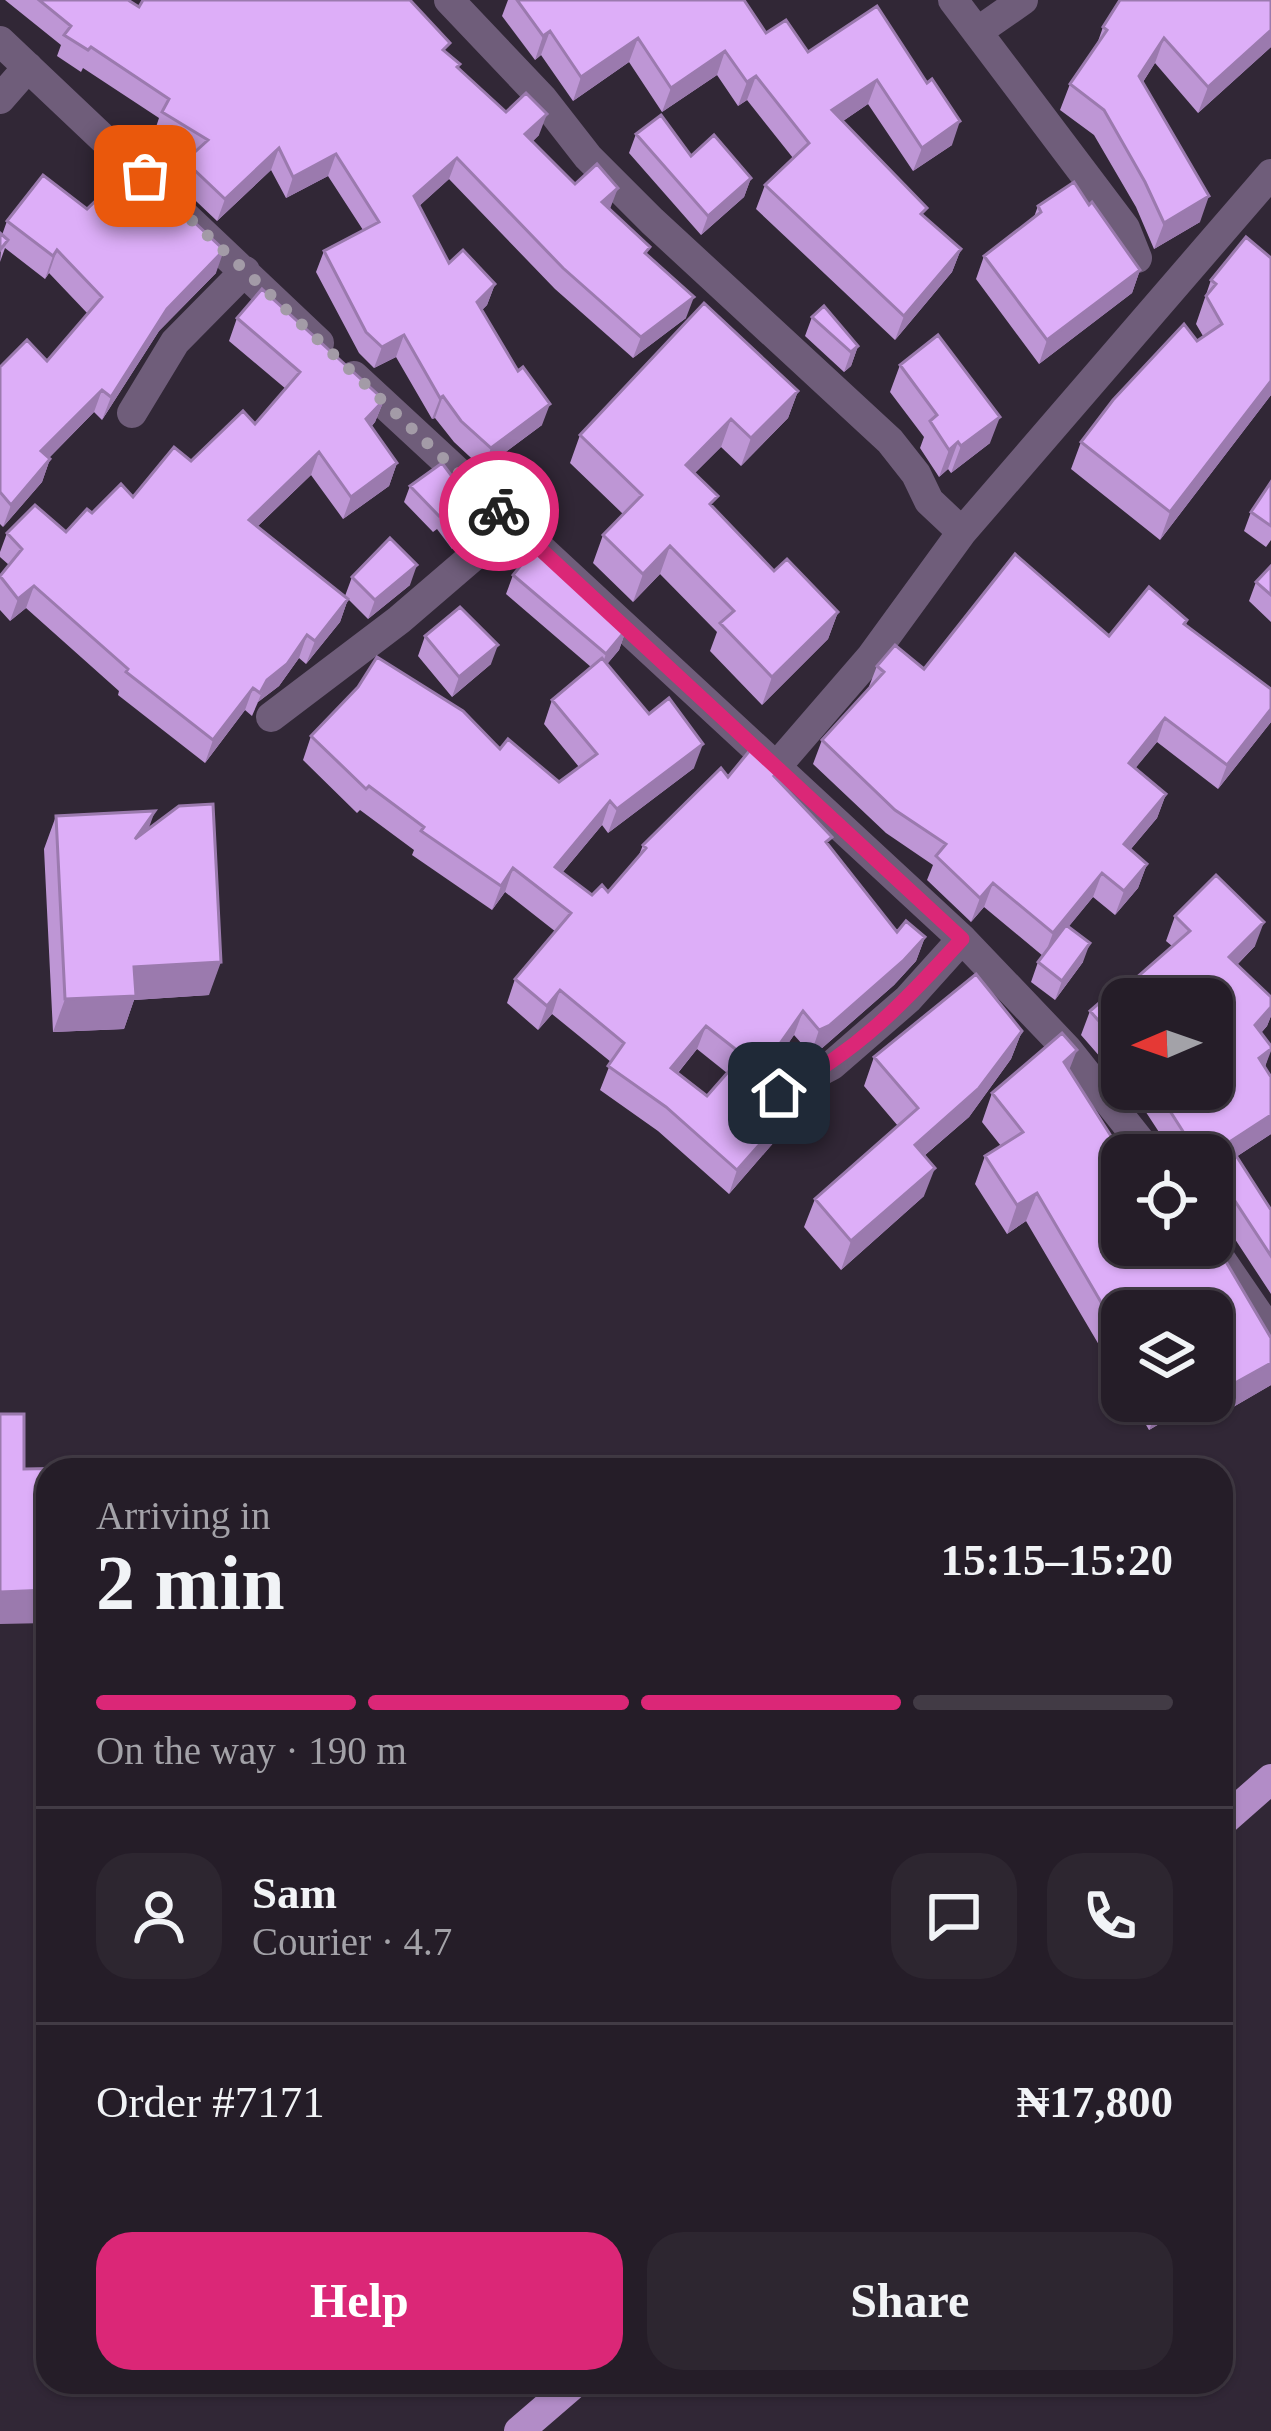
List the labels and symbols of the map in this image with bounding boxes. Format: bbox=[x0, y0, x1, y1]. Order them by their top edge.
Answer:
pin bbox=[94, 125, 196, 227]
courier bbox=[439, 451, 559, 571]
north arrow bbox=[1101, 978, 1233, 1110]
pin bbox=[728, 1042, 830, 1144]

